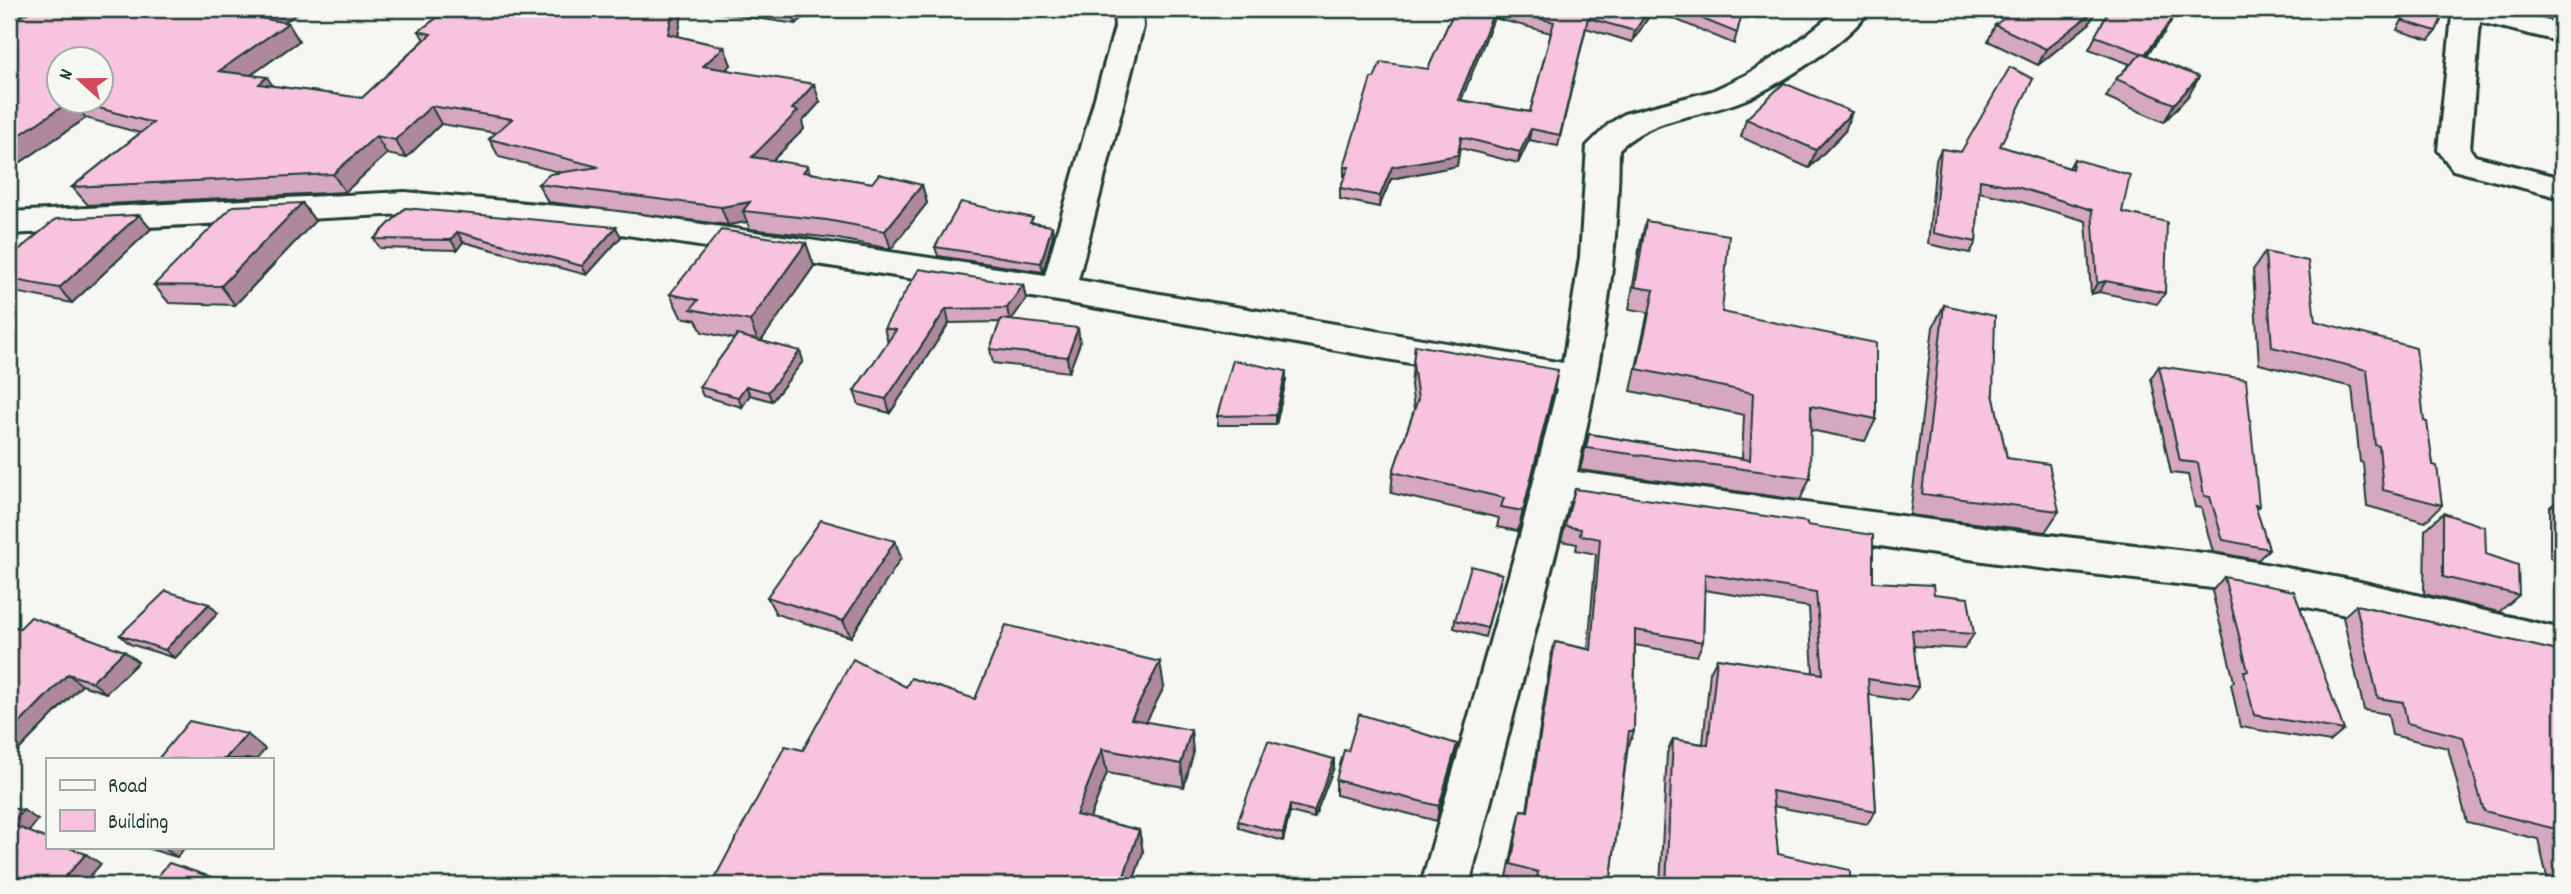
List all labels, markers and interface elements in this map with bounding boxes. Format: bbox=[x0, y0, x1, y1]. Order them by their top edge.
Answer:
north arrow bbox=[46, 46, 116, 116]
text: N bbox=[53, 66, 82, 84]
legend bbox=[46, 758, 273, 848]
text: Road bbox=[108, 773, 147, 803]
text: Building bbox=[108, 809, 168, 839]

